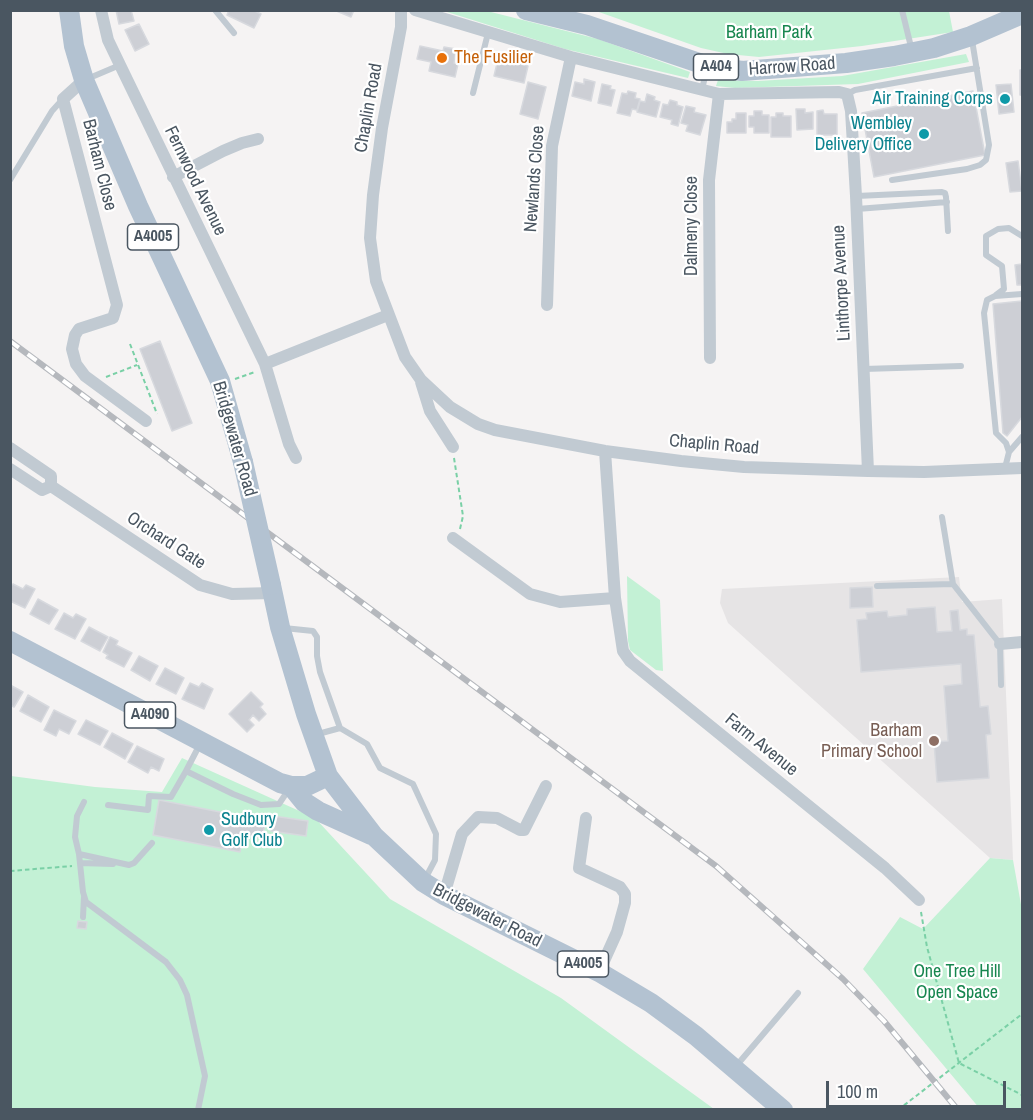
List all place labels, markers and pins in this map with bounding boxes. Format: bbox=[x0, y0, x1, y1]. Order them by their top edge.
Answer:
place label: The Fusilier bbox=[454, 47, 533, 69]
marker: The Fusilier bbox=[435, 51, 449, 65]
place label: Air Training Corps bbox=[872, 88, 993, 110]
marker: Air Training Corps bbox=[998, 92, 1012, 106]
place label: Wembley Delivery Office bbox=[815, 113, 912, 156]
marker: Wembley Delivery Office bbox=[917, 127, 931, 141]
place label: Barham Primary School bbox=[821, 720, 922, 762]
marker: Barham Primary School bbox=[927, 734, 941, 748]
place label: Sudbury Golf Club bbox=[221, 809, 283, 852]
marker: Sudbury Golf Club bbox=[202, 823, 216, 837]

